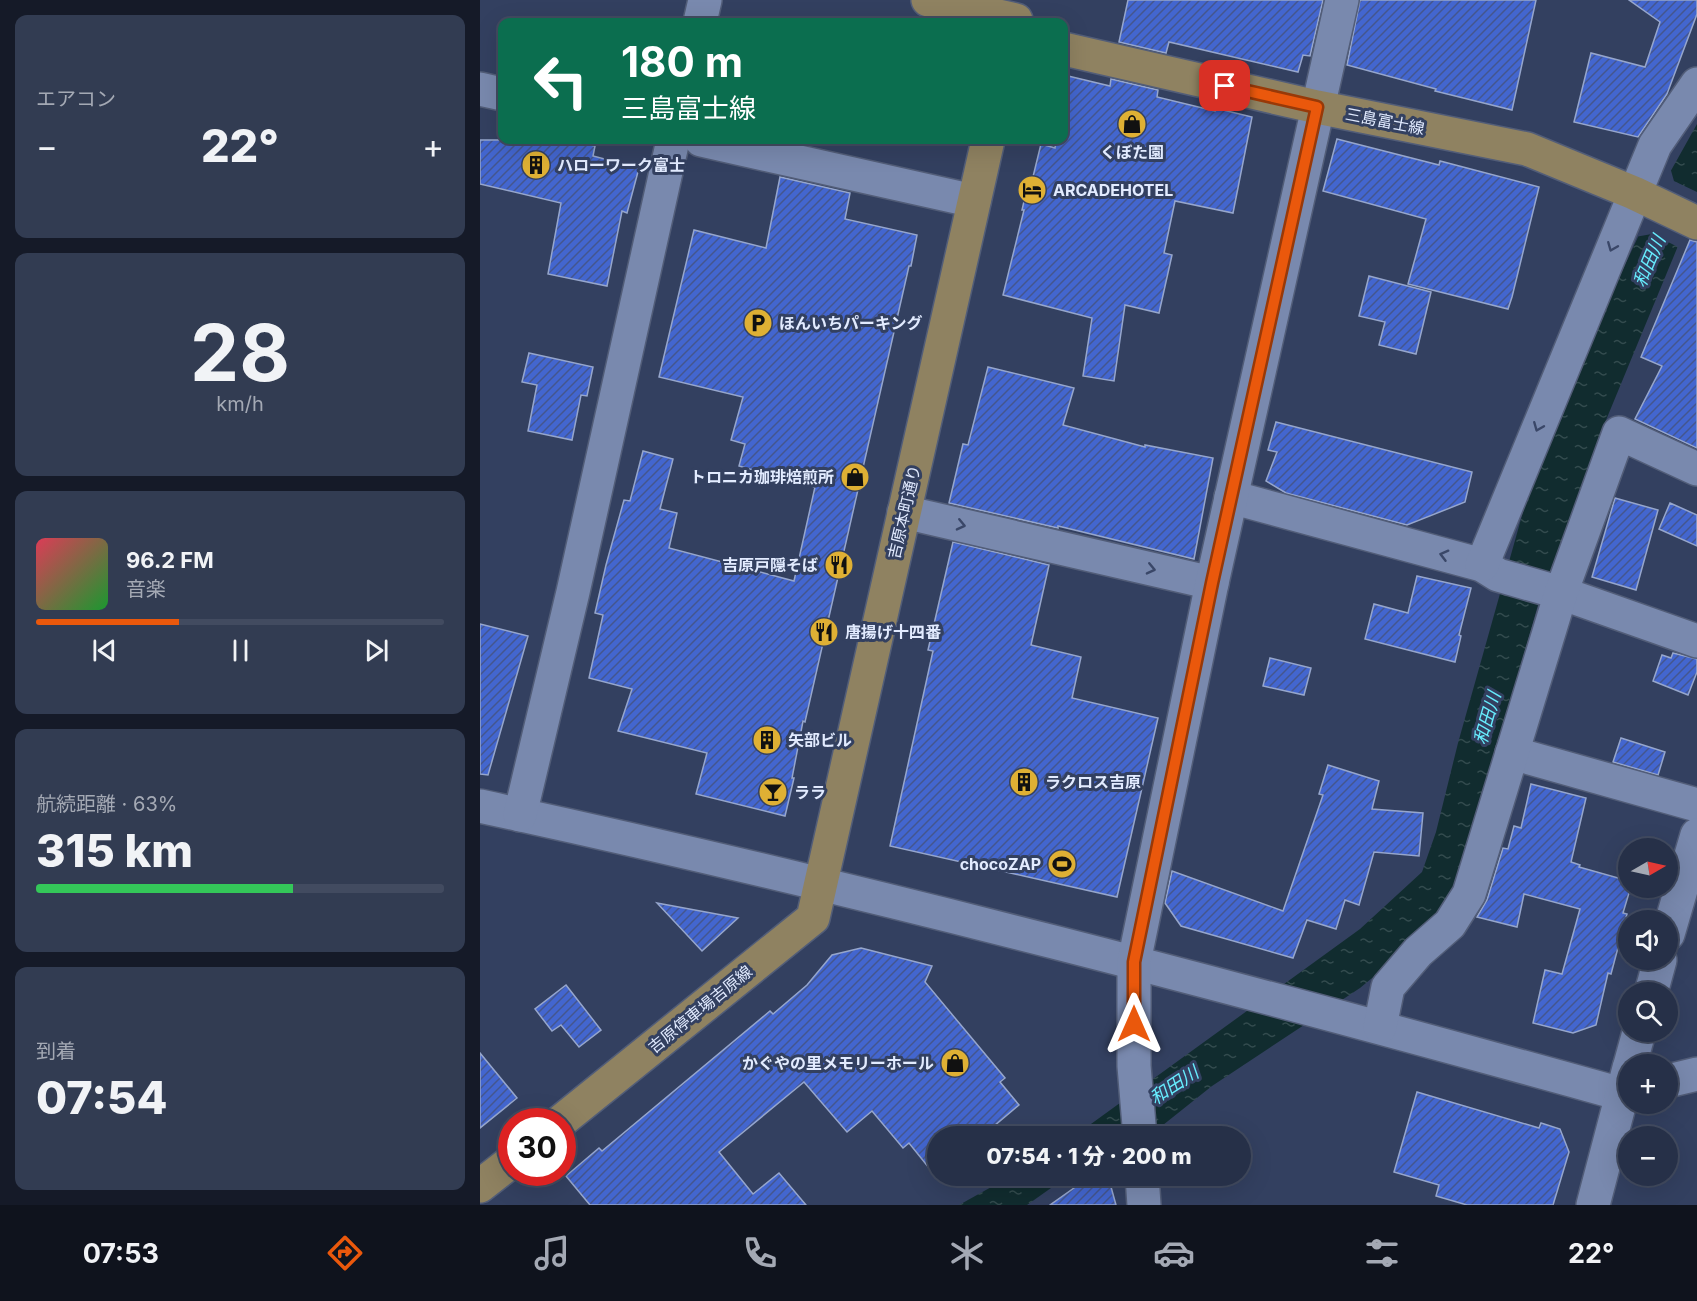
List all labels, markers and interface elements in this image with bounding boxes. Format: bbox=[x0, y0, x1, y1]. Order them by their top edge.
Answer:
text: 180 m bbox=[621, 36, 743, 87]
icon: left bbox=[522, 42, 600, 120]
pin bbox=[1199, 60, 1250, 111]
icon: arrive bbox=[1208, 69, 1241, 102]
text: エアコン bbox=[36, 87, 116, 111]
text: 三島富士線 bbox=[621, 92, 756, 125]
street label: 三島富士線 bbox=[1344, 104, 1426, 138]
shop icon: くぼた園 bbox=[1116, 108, 1148, 140]
text: 22° bbox=[201, 118, 279, 173]
text: − bbox=[36, 126, 58, 166]
text: + bbox=[422, 126, 444, 166]
place label: くぼた園 bbox=[1100, 142, 1164, 162]
building icon: ハローワーク富士 bbox=[520, 149, 552, 181]
place label: ハローワーク富士 bbox=[557, 155, 685, 175]
hotel icon: ARCADEHOTEL bbox=[1016, 174, 1048, 206]
place label: ARCADEHOTEL bbox=[1053, 180, 1173, 200]
water label: 和田川 bbox=[1629, 230, 1670, 290]
one-way arrow bbox=[1607, 240, 1619, 251]
text: 28 bbox=[190, 305, 290, 400]
parking icon: ほんいちパーキング bbox=[742, 307, 774, 339]
place label: ほんいちパーキング bbox=[779, 313, 923, 333]
text: km/h bbox=[216, 392, 264, 416]
one-way arrow bbox=[1533, 421, 1545, 432]
shop icon: トロニカ珈琲焙煎所 bbox=[839, 461, 871, 493]
street label: 吉原本町通り bbox=[883, 463, 925, 561]
place label: トロニカ珈琲焙煎所 bbox=[690, 467, 834, 487]
one-way arrow bbox=[956, 518, 966, 531]
text: 96.2 FM bbox=[126, 547, 214, 573]
restaurant icon: 吉原戸隠そば bbox=[823, 549, 855, 581]
one-way arrow bbox=[1439, 550, 1450, 562]
place label: 吉原戸隠そば bbox=[722, 555, 818, 575]
one-way arrow bbox=[1146, 561, 1156, 574]
text: 音楽 bbox=[126, 577, 166, 601]
restaurant icon: 唐揚げ十四番 bbox=[808, 616, 840, 648]
place label: 唐揚げ十四番 bbox=[845, 622, 941, 642]
icon: previous bbox=[88, 634, 121, 667]
icon: pause bbox=[224, 634, 257, 667]
icon: next bbox=[360, 634, 393, 667]
water label: 和田川 bbox=[1469, 687, 1505, 747]
building icon: 矢部ビル bbox=[751, 724, 783, 756]
place label: 矢部ビル bbox=[788, 730, 852, 750]
building icon: ラクロス吉原 bbox=[1008, 766, 1040, 798]
place label: ラクロス吉原 bbox=[1045, 772, 1141, 792]
bar icon: ララ bbox=[757, 776, 789, 808]
place label: ララ bbox=[794, 782, 826, 802]
text: 航続距離 · 63% bbox=[36, 792, 177, 816]
text: 315 km bbox=[36, 823, 193, 878]
north arrow bbox=[1618, 838, 1678, 898]
map controls bbox=[1618, 838, 1678, 1186]
sports icon: chocoZAP bbox=[1046, 848, 1078, 880]
place label: chocoZAP bbox=[960, 854, 1041, 874]
button: sound bbox=[1618, 910, 1678, 970]
street label: 吉原停車場吉原線 bbox=[644, 961, 756, 1057]
button: search bbox=[1618, 982, 1678, 1042]
position arrow bbox=[1102, 992, 1166, 1056]
text: 到着 bbox=[36, 1039, 76, 1063]
shop icon: かぐやの里メモリーホール bbox=[939, 1047, 971, 1079]
place label: かぐやの里メモリーホール bbox=[742, 1053, 934, 1073]
button: + bbox=[1618, 1054, 1678, 1114]
water label: 和田川 bbox=[1146, 1060, 1204, 1109]
text: 07:54 bbox=[36, 1070, 167, 1125]
speed limit sign: 30 bbox=[498, 1108, 576, 1186]
button: − bbox=[1618, 1126, 1678, 1186]
text: 07:54 · 1 分 · 200 m bbox=[986, 1143, 1192, 1169]
icon: directions bbox=[324, 1232, 366, 1274]
icon: music bbox=[531, 1232, 573, 1274]
icon: phone bbox=[739, 1232, 781, 1274]
icon: climate bbox=[946, 1232, 988, 1274]
icon: car bbox=[1153, 1232, 1195, 1274]
icon: filters bbox=[1361, 1232, 1403, 1274]
text: 07:53 bbox=[83, 1237, 159, 1270]
text: 22° bbox=[1568, 1237, 1614, 1270]

